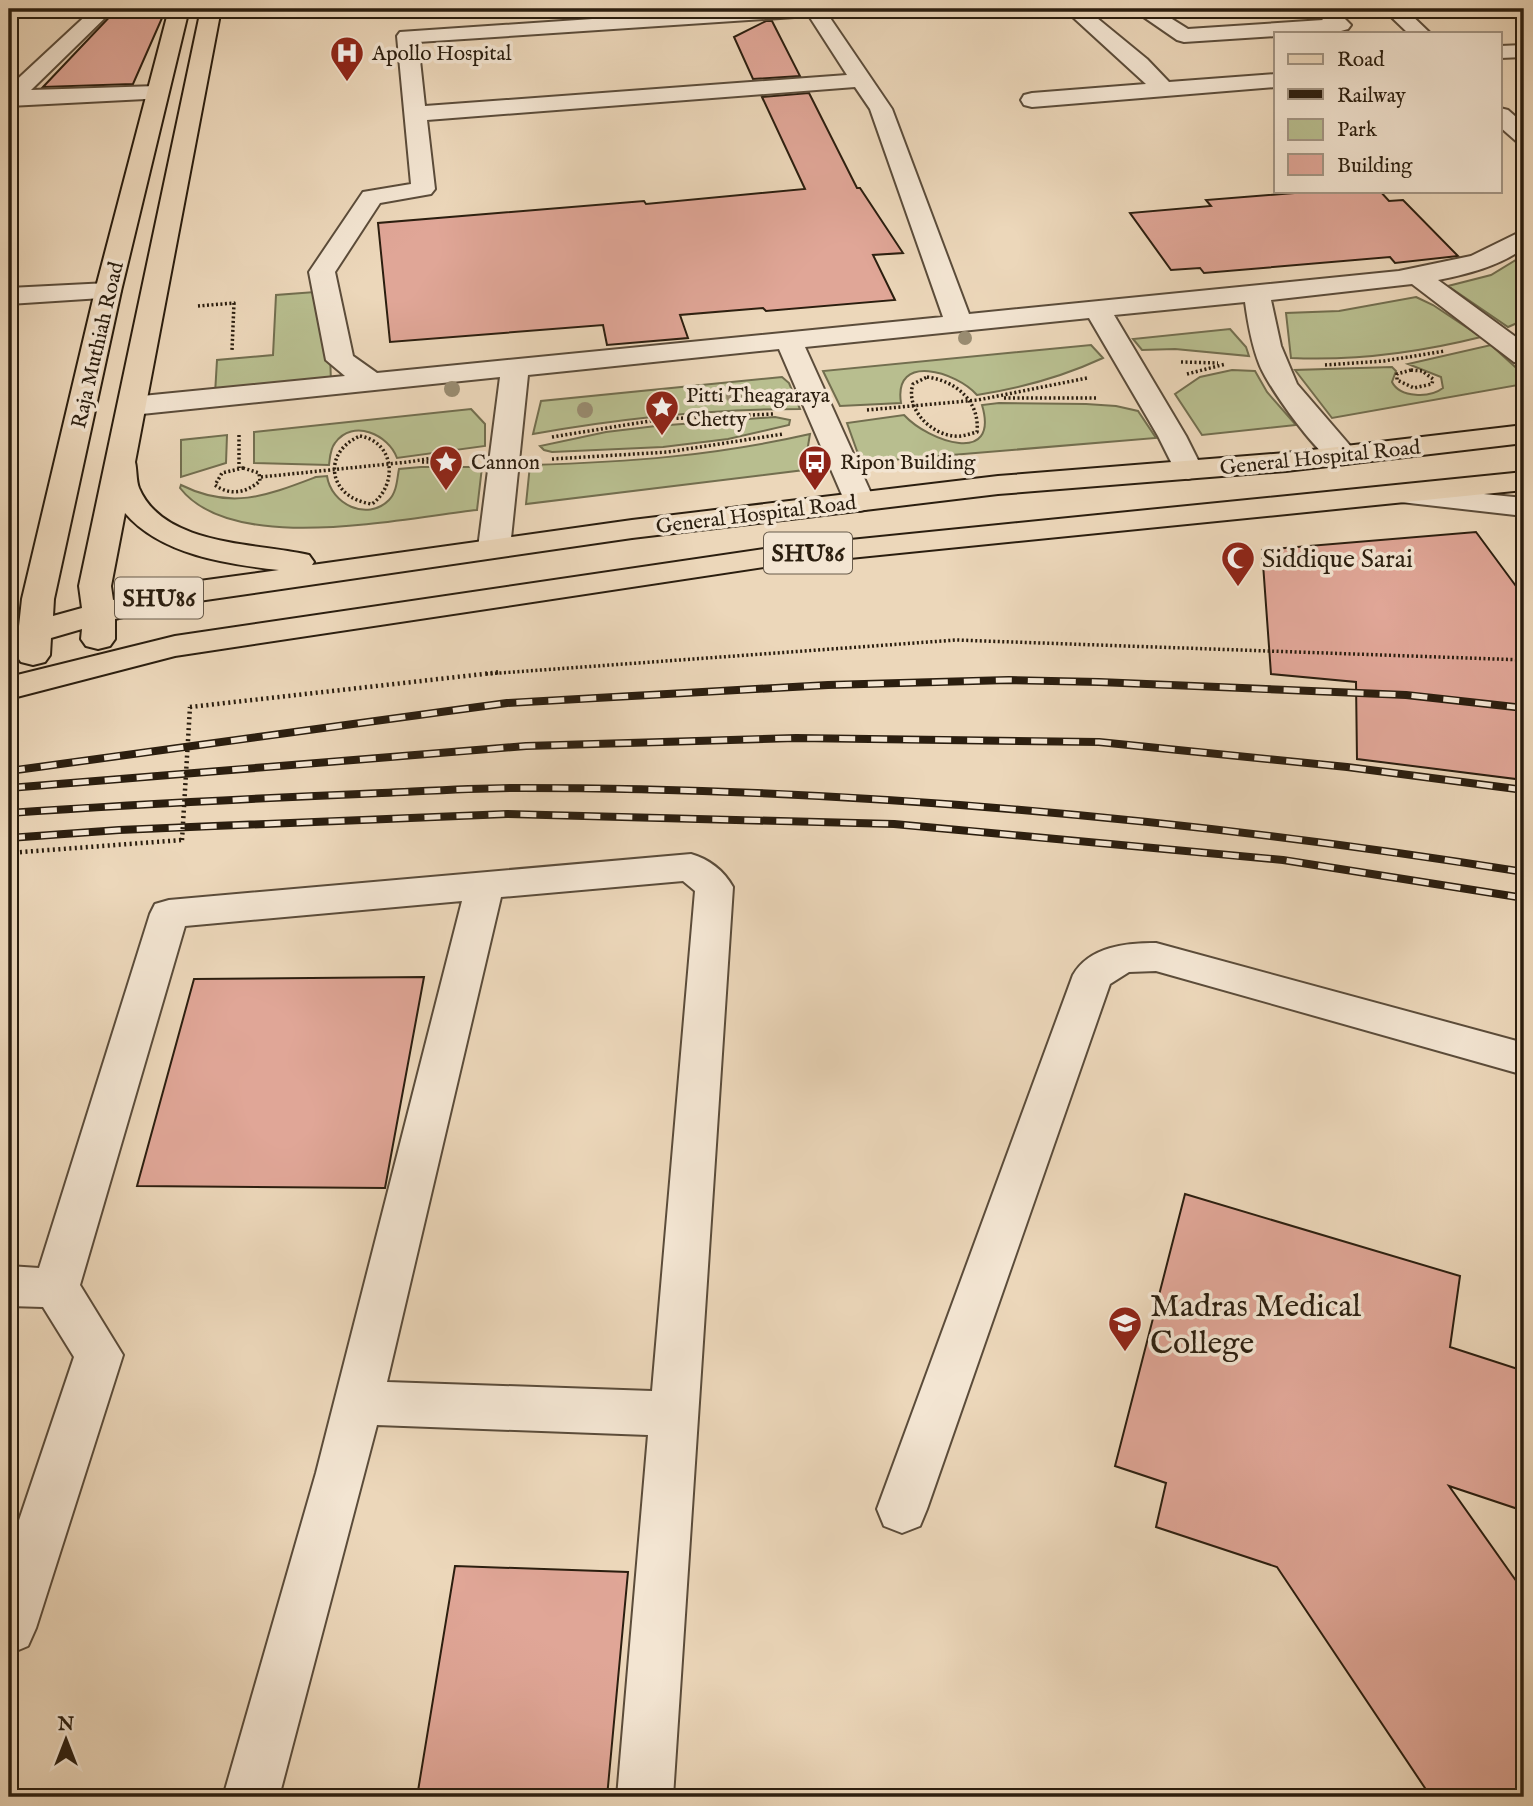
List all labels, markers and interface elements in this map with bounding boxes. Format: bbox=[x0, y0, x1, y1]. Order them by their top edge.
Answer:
legend bbox=[1274, 32, 1502, 192]
hospital icon: Apollo Hospital bbox=[328, 34, 366, 83]
place label: Apollo Hospital bbox=[371, 41, 512, 68]
text: Road bbox=[1337, 47, 1385, 74]
text: Railway bbox=[1337, 83, 1407, 110]
text: Park bbox=[1337, 117, 1378, 144]
text: Building bbox=[1337, 153, 1413, 180]
street label: Raja Muthiah Road bbox=[66, 259, 131, 431]
place label: Pitti Theagaraya Chetty bbox=[686, 383, 831, 434]
place icon: Pitti Theagaraya Chetty bbox=[643, 388, 681, 437]
street label: General Hospital Road bbox=[1218, 434, 1423, 482]
place icon: Cannon bbox=[427, 443, 465, 492]
bus stop icon: Ripon Building bbox=[796, 443, 834, 492]
place label: Cannon bbox=[471, 450, 540, 477]
place label: Ripon Building bbox=[840, 450, 976, 477]
street label: General Hospital Road bbox=[654, 490, 859, 541]
road number: SHU86 bbox=[764, 532, 852, 574]
mosque icon: Siddique Sarai bbox=[1219, 539, 1257, 588]
place label: Siddique Sarai bbox=[1262, 543, 1413, 576]
road number: SHU86 bbox=[115, 578, 203, 618]
place label: Madras Medical College bbox=[1150, 1287, 1361, 1365]
school or university icon: Madras Medical College bbox=[1106, 1304, 1144, 1353]
north arrow bbox=[32, 1704, 102, 1774]
text: N bbox=[57, 1713, 75, 1737]

